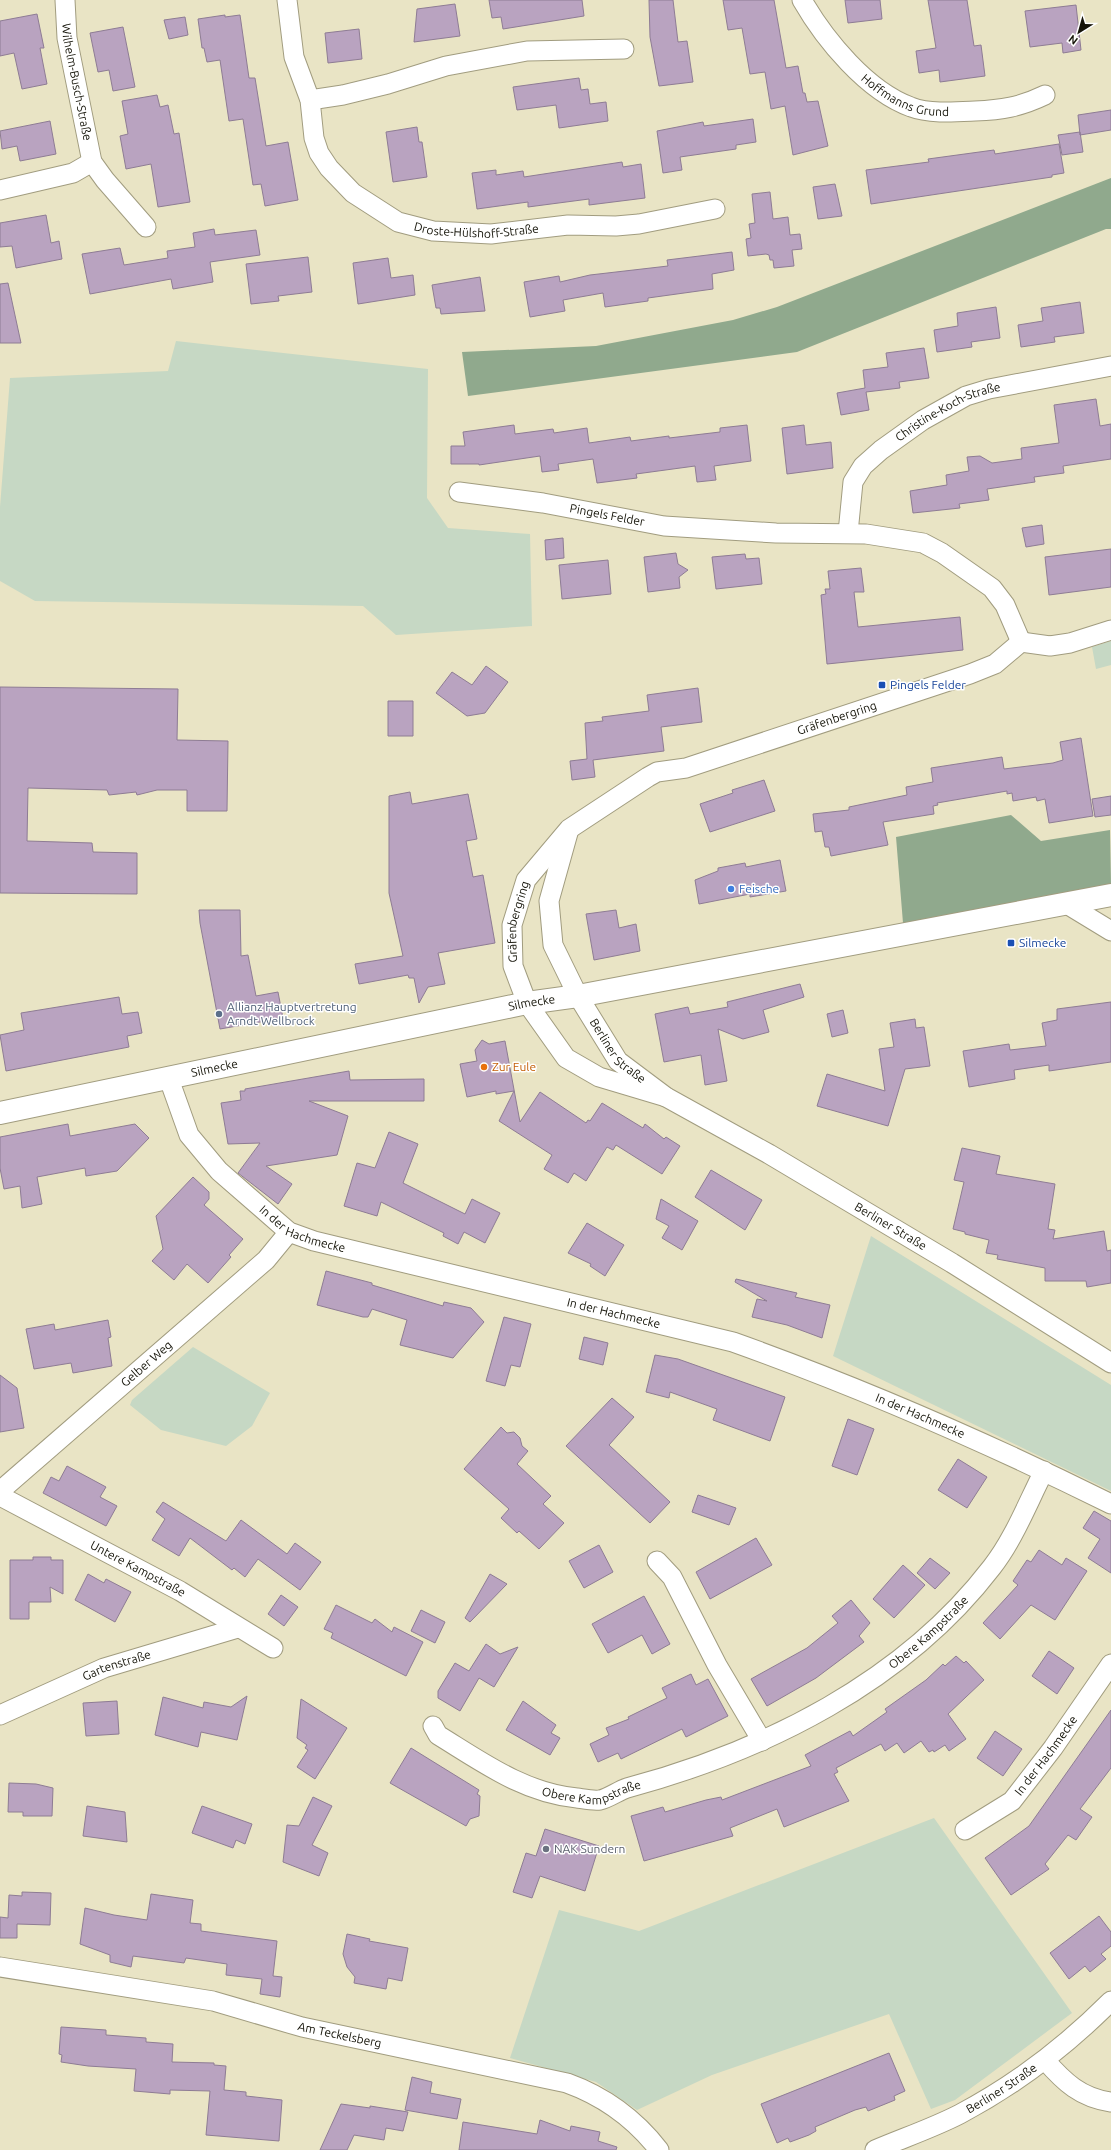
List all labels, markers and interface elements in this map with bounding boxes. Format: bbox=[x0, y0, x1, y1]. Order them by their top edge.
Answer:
north arrow bbox=[1059, 12, 1099, 52]
street label: Wilhelm-Busch-Straße bbox=[60, 23, 95, 142]
text: N bbox=[1066, 33, 1080, 47]
street label: Hoffmanns Grund bbox=[859, 71, 949, 118]
street label: Droste-Hülshoff-Straße bbox=[413, 219, 539, 240]
street label: Christine-Koch-Straße bbox=[893, 380, 1001, 444]
street label: Pingels Felder bbox=[569, 501, 646, 528]
place label: Pingels Felder bbox=[890, 678, 966, 691]
marker: Pingels Felder bbox=[877, 680, 887, 690]
street label: Gräfenbergring bbox=[795, 698, 878, 737]
street label: Gräfenbergring bbox=[505, 879, 531, 963]
place label: Feische bbox=[739, 882, 779, 895]
marker: Feische bbox=[726, 884, 736, 894]
place label: Silmecke bbox=[1019, 936, 1066, 949]
marker: Silmecke bbox=[1006, 938, 1016, 948]
street label: Silmecke bbox=[507, 992, 556, 1013]
place label: Allianz Hauptvertretung Arndt Wellbrock bbox=[227, 1000, 357, 1027]
marker: Allianz Hauptvertretung Arndt Wellbrock bbox=[214, 1009, 224, 1019]
street label: Berliner Straße bbox=[587, 1016, 648, 1085]
street label: Silmecke bbox=[190, 1057, 239, 1079]
place label: Zur Eule bbox=[492, 1060, 536, 1073]
marker: Zur Eule bbox=[479, 1062, 489, 1072]
street label: Berliner Straße bbox=[852, 1200, 929, 1252]
street label: In der Hachmecke bbox=[257, 1202, 347, 1254]
street label: In der Hachmecke bbox=[566, 1295, 662, 1330]
street label: Gelber Weg bbox=[118, 1338, 174, 1389]
street label: In der Hachmecke bbox=[874, 1391, 967, 1440]
street label: Untere Kampstraße bbox=[88, 1538, 188, 1599]
street label: Obere Kampstraße bbox=[886, 1593, 971, 1671]
street label: Gartenstraße bbox=[80, 1647, 152, 1683]
street label: In der Hachmecke bbox=[1012, 1713, 1079, 1798]
street label: Obere Kampstraße bbox=[541, 1778, 642, 1806]
place label: NAK Sundern bbox=[554, 1842, 625, 1855]
marker: NAK Sundern bbox=[541, 1844, 551, 1854]
street label: Am Teckelsberg bbox=[296, 2019, 383, 2050]
street label: Berliner Straße bbox=[964, 2061, 1039, 2115]

